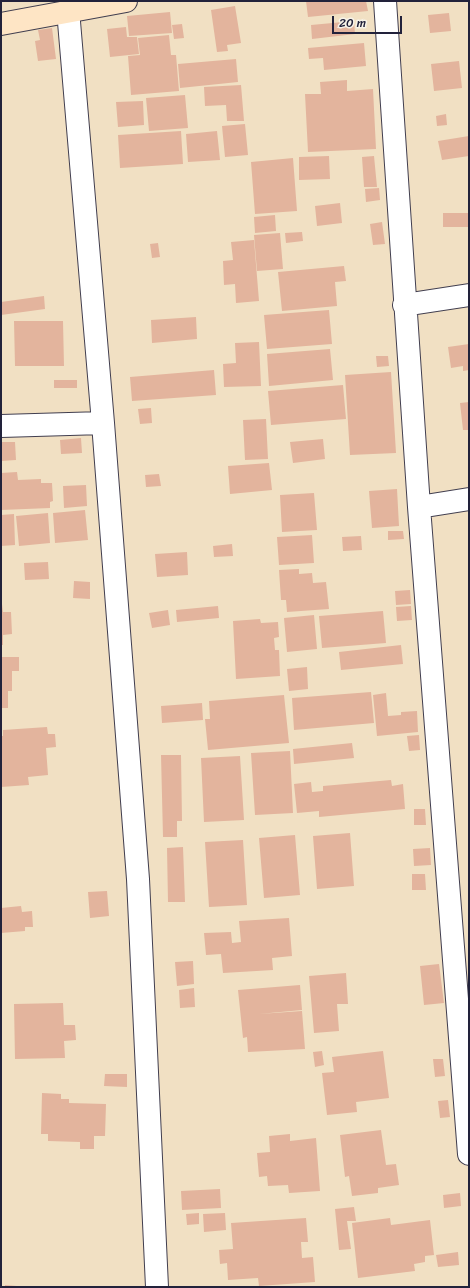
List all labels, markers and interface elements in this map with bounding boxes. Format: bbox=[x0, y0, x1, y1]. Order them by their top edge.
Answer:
scale bar bbox=[334, 8, 404, 34]
text: 20 m bbox=[339, 12, 366, 34]

